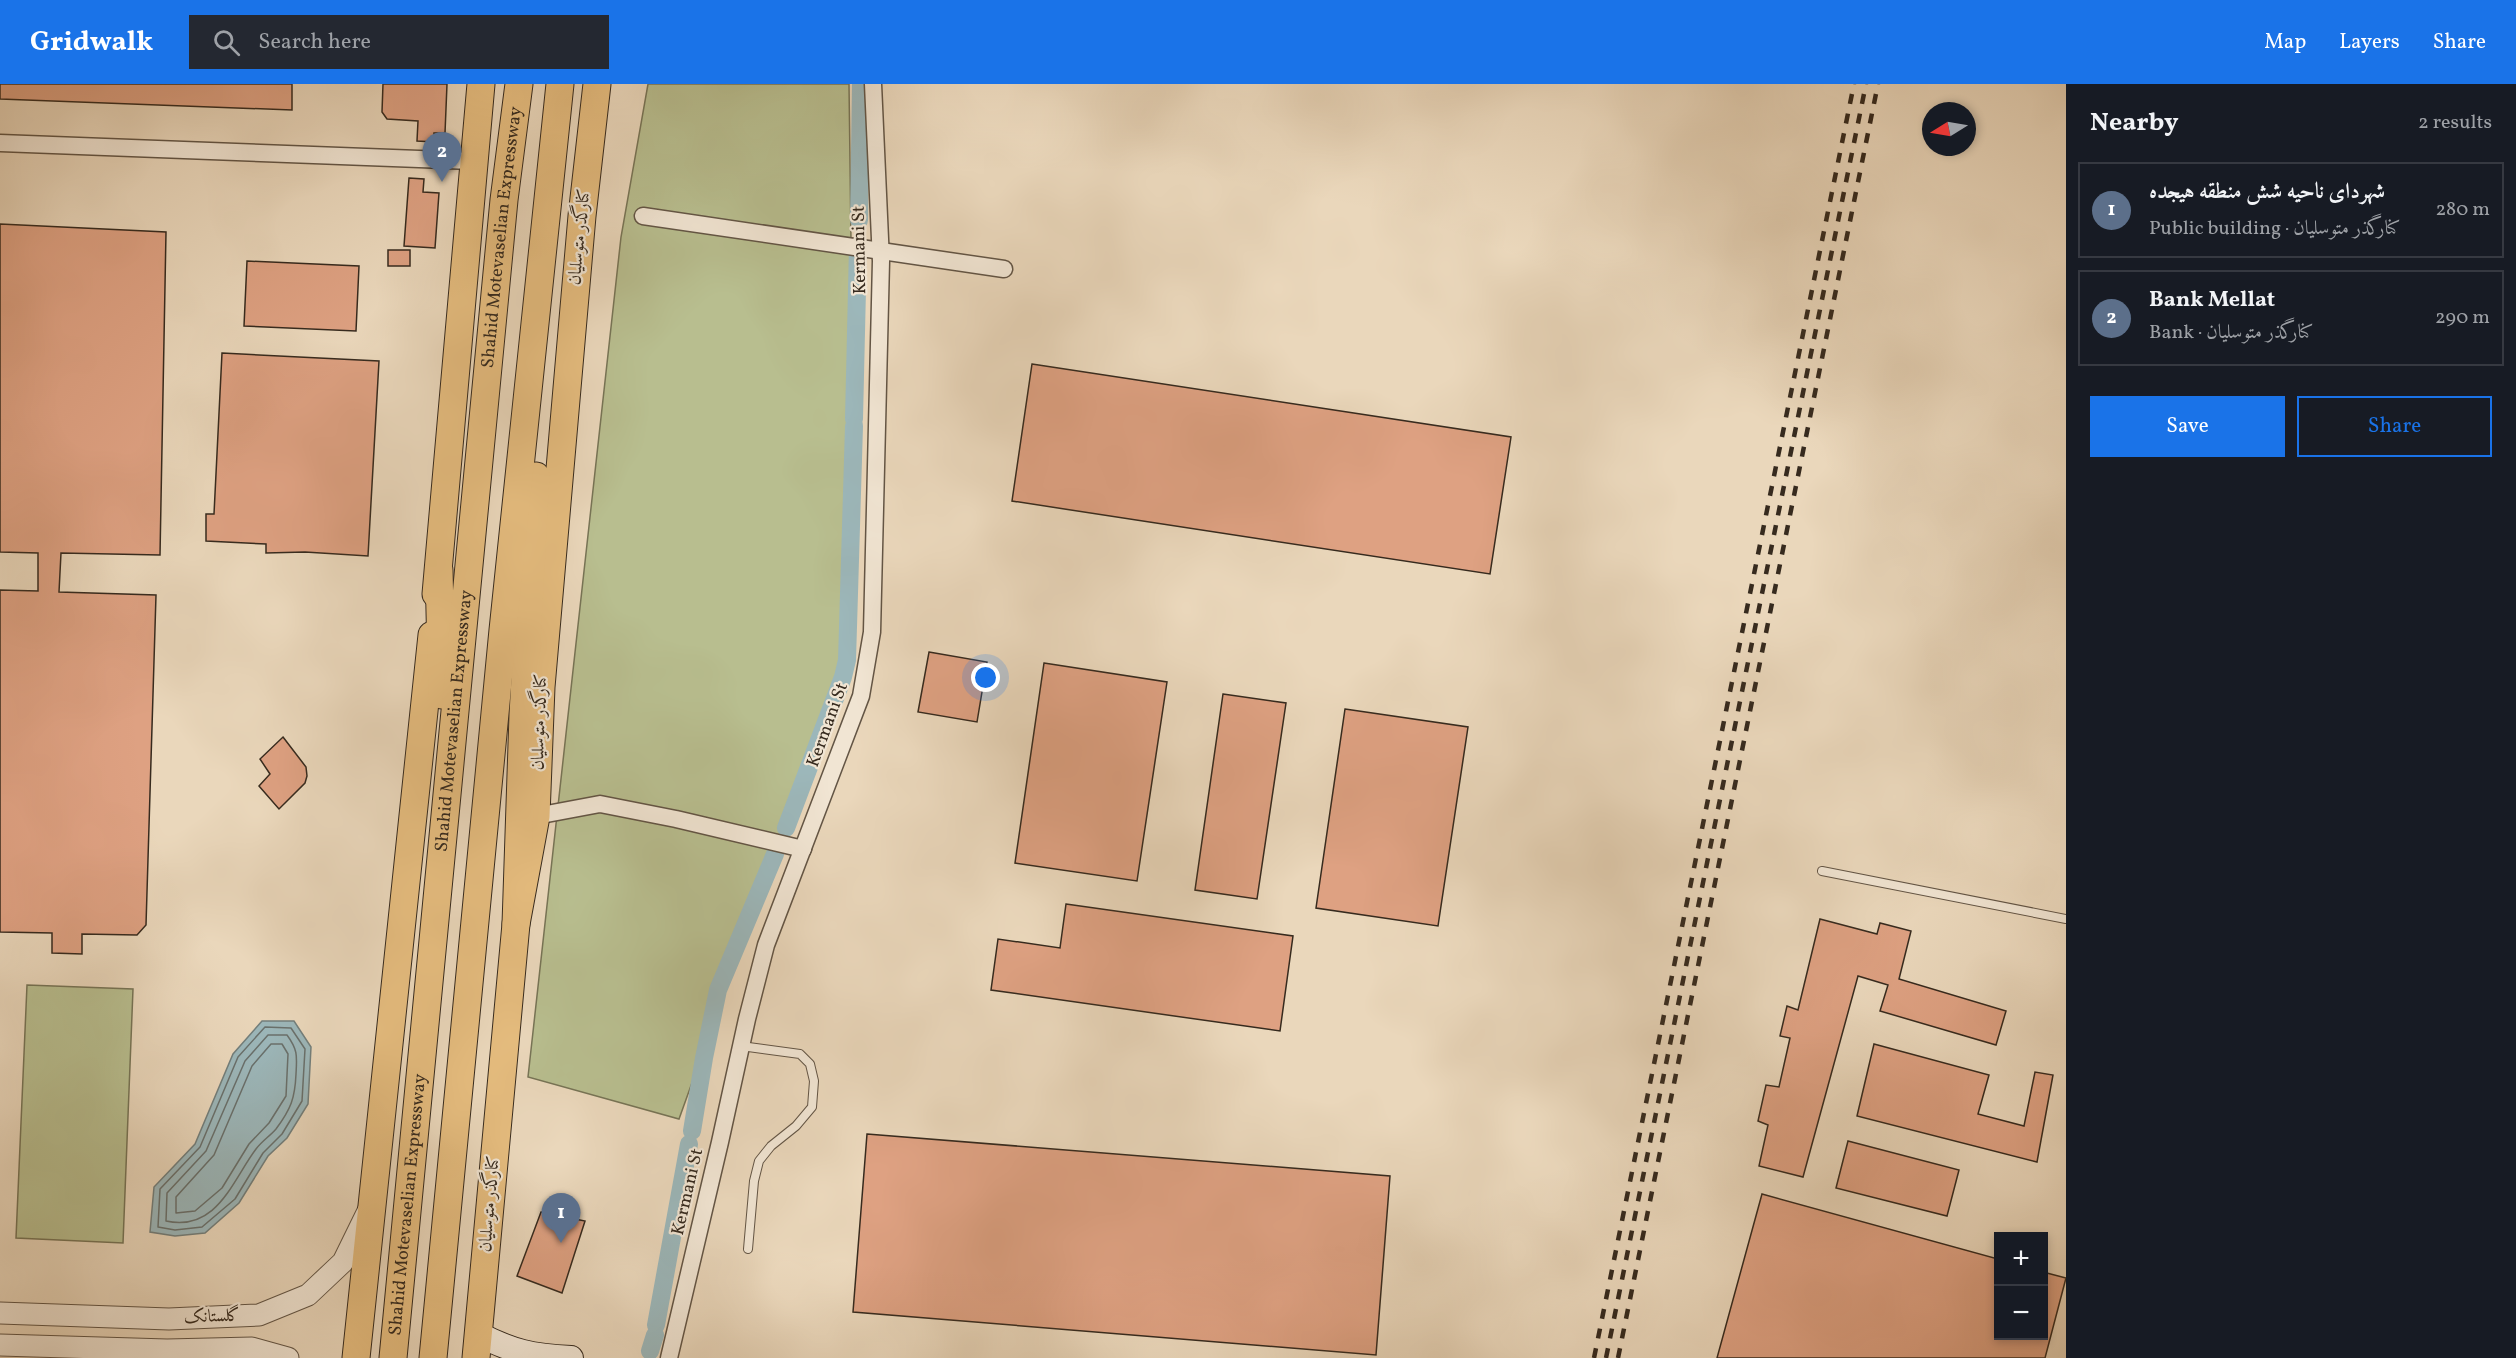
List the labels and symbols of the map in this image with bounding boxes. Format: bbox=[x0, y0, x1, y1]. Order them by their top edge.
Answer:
north arrow bbox=[1922, 102, 1976, 156]
street label: Shahid Motevaselian Expressway bbox=[475, 105, 528, 369]
pin: 2 bbox=[422, 132, 462, 182]
street label: کنارگذر متوسلیان bbox=[561, 187, 597, 286]
street label: Kermani St bbox=[847, 206, 873, 294]
street label: Shahid Motevaselian Expressway bbox=[429, 589, 479, 853]
your location bbox=[971, 663, 1000, 692]
street label: کنارگذر متوسلیان bbox=[524, 673, 554, 771]
street label: Kermani St bbox=[801, 679, 855, 771]
street label: Shahid Motevaselian Expressway bbox=[383, 1072, 433, 1337]
street label: Kermani St bbox=[666, 1146, 710, 1238]
street label: کنارگذر متوسلیان bbox=[471, 1155, 507, 1253]
pin: 1 bbox=[542, 1194, 580, 1243]
street label: گلستانک bbox=[183, 1304, 241, 1330]

